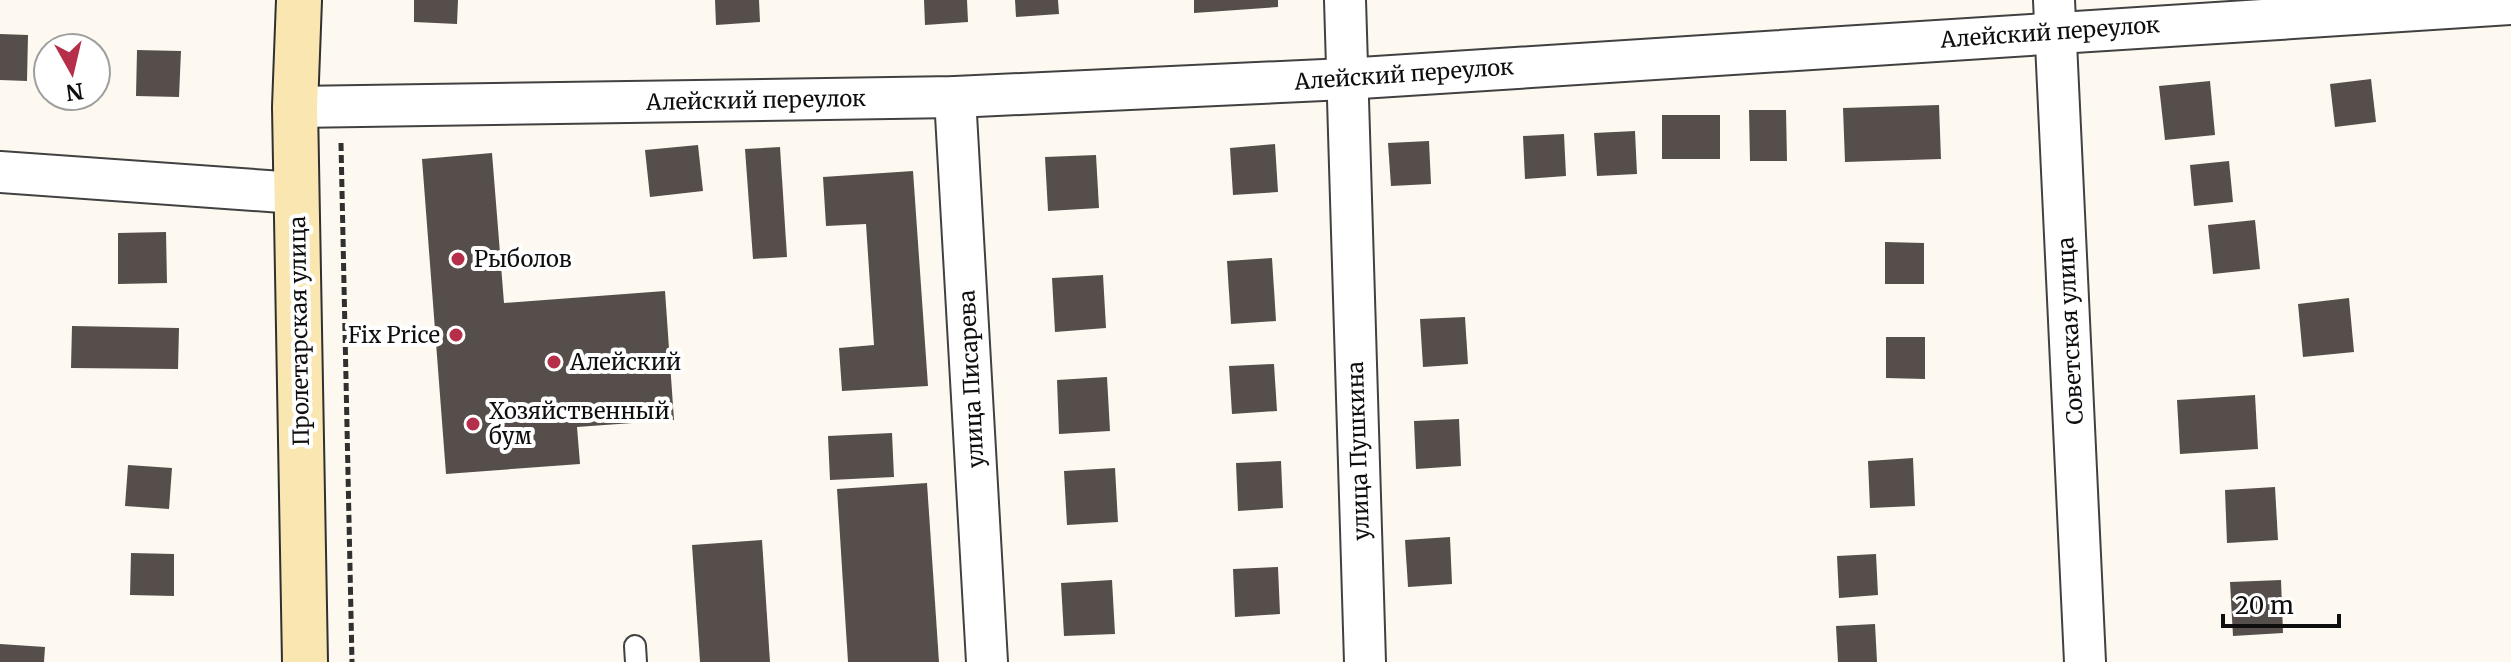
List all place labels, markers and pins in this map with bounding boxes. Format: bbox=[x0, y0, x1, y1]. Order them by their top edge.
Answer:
place label: Рыболов bbox=[474, 245, 572, 273]
marker: Рыболов bbox=[449, 250, 467, 268]
place label: Fix Price bbox=[348, 321, 440, 349]
marker: Fix Price bbox=[447, 326, 465, 344]
place label: Алейский bbox=[569, 348, 681, 376]
marker: Алейский bbox=[545, 353, 563, 371]
place label: Хозяйственный бум bbox=[489, 397, 670, 450]
marker: Хозяйственный бум bbox=[464, 415, 482, 433]

